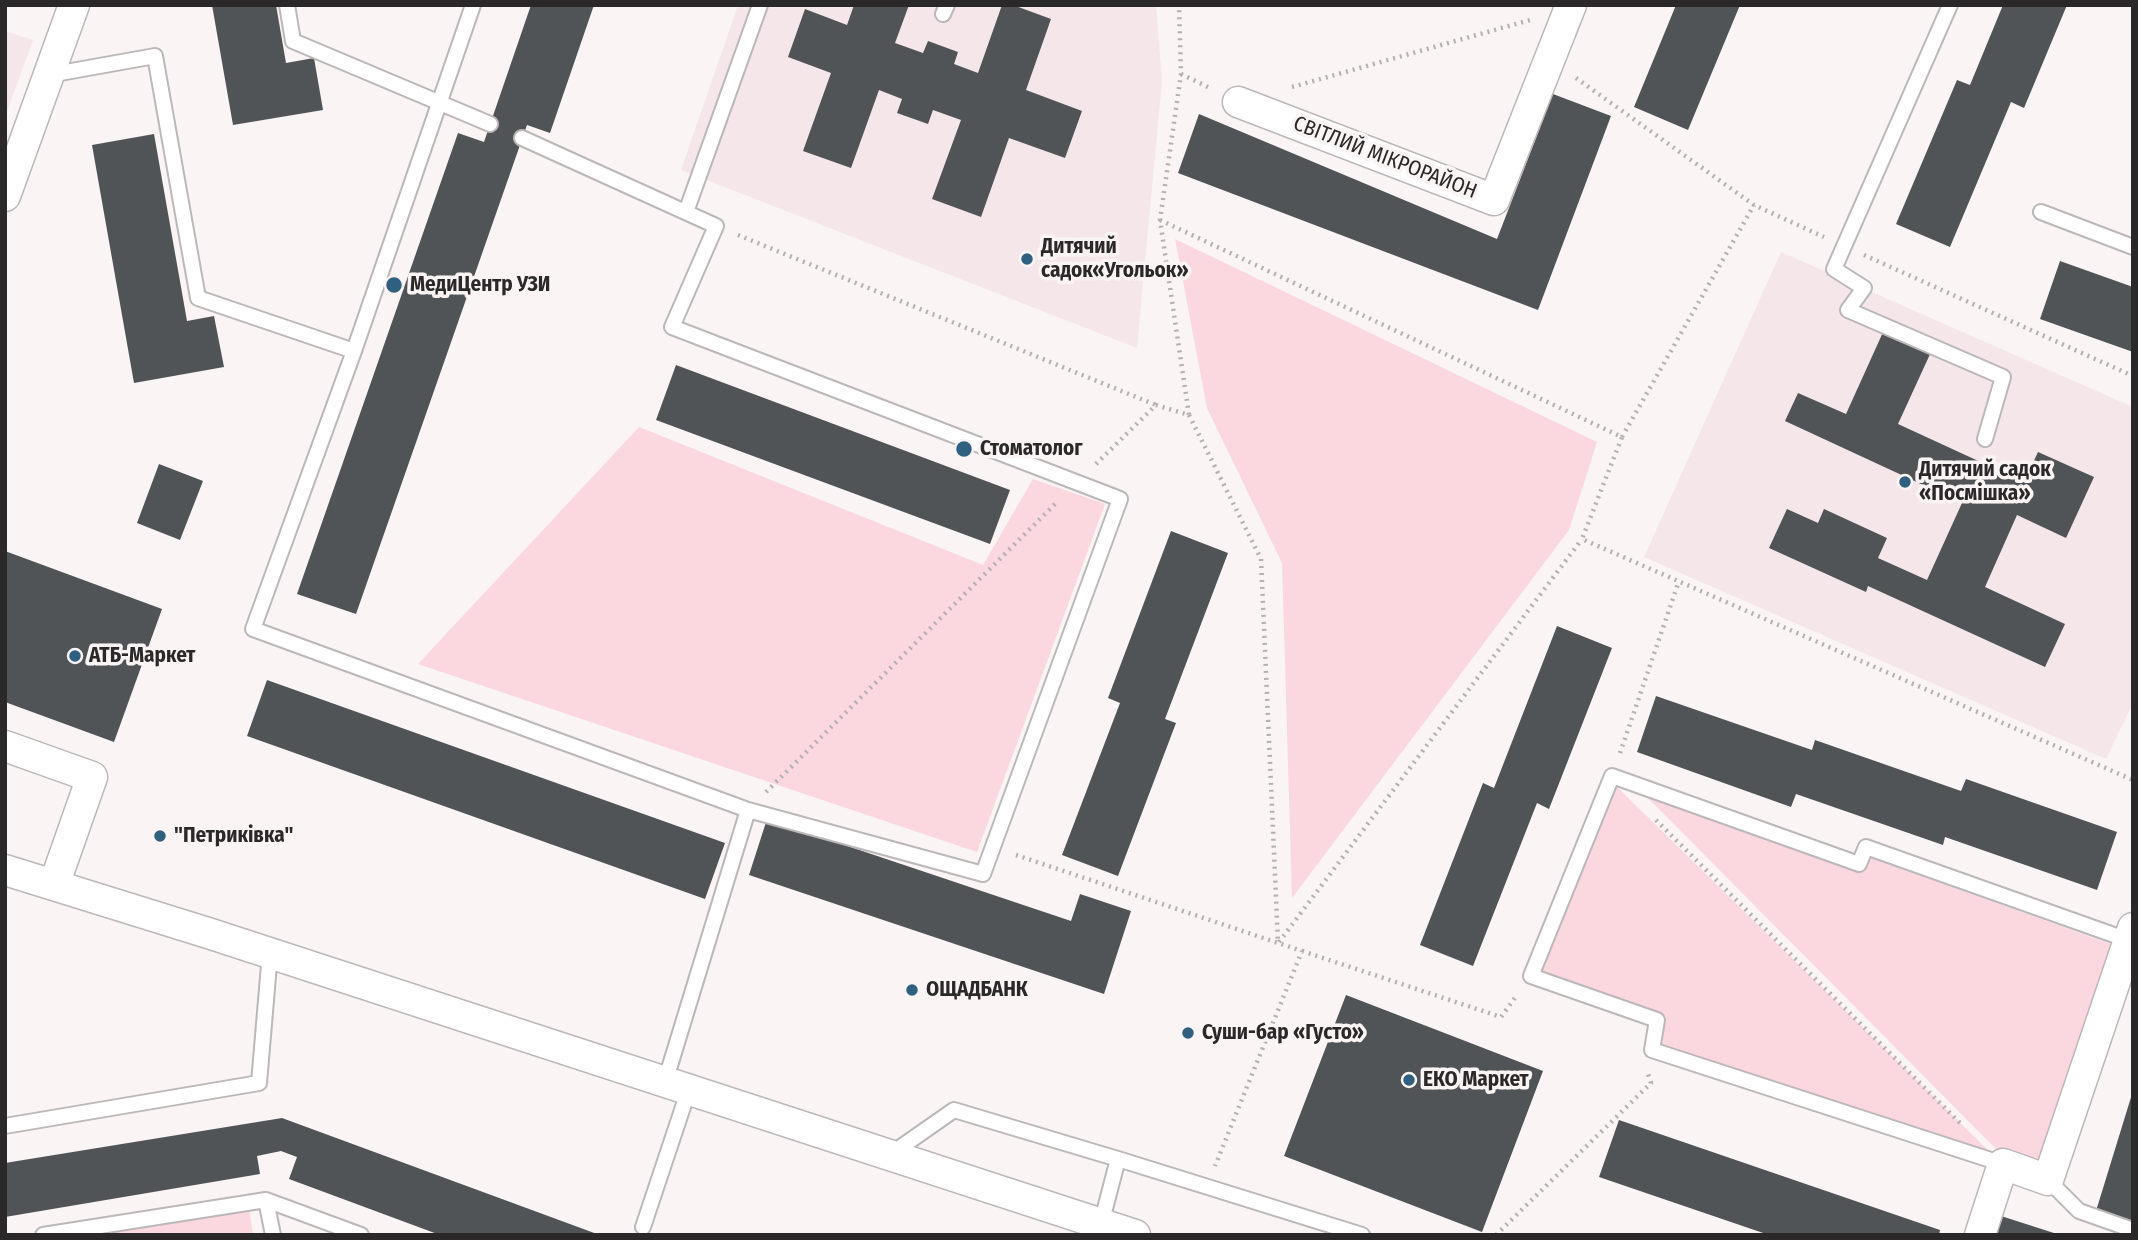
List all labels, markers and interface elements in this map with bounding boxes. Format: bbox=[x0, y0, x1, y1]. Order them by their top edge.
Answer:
street label: СВІТЛИЙ МІКРОРАЙОН bbox=[1290, 111, 1480, 205]
place label: Дитячий садок«Угольок» bbox=[1041, 234, 1189, 284]
marker: Дитячий садок«Угольок» bbox=[1019, 251, 1035, 267]
place label: МедиЦентр УЗИ bbox=[410, 272, 550, 298]
marker: МедиЦентр УЗИ bbox=[384, 275, 404, 295]
place label: Стоматолог bbox=[980, 436, 1083, 462]
marker: Стоматолог bbox=[954, 439, 974, 459]
place label: Дитячий садок «Посмішка» bbox=[1919, 457, 2051, 507]
marker: Дитячий садок «Посмішка» bbox=[1897, 474, 1913, 490]
place label: АТБ-Маркет bbox=[89, 643, 195, 669]
marker: АТБ-Маркет bbox=[67, 648, 83, 664]
place label: "Петриківка" bbox=[174, 823, 293, 849]
marker: "Петриківка" bbox=[152, 828, 168, 844]
place label: ОЩАДБАНК bbox=[926, 977, 1028, 1003]
marker: ОЩАДБАНК bbox=[904, 982, 920, 998]
place label: Суши-бар «Густо» bbox=[1202, 1020, 1364, 1046]
marker: Суши-бар «Густо» bbox=[1180, 1025, 1196, 1041]
place label: ЕКО Маркет bbox=[1423, 1067, 1529, 1093]
marker: ЕКО Маркет bbox=[1401, 1072, 1417, 1088]

